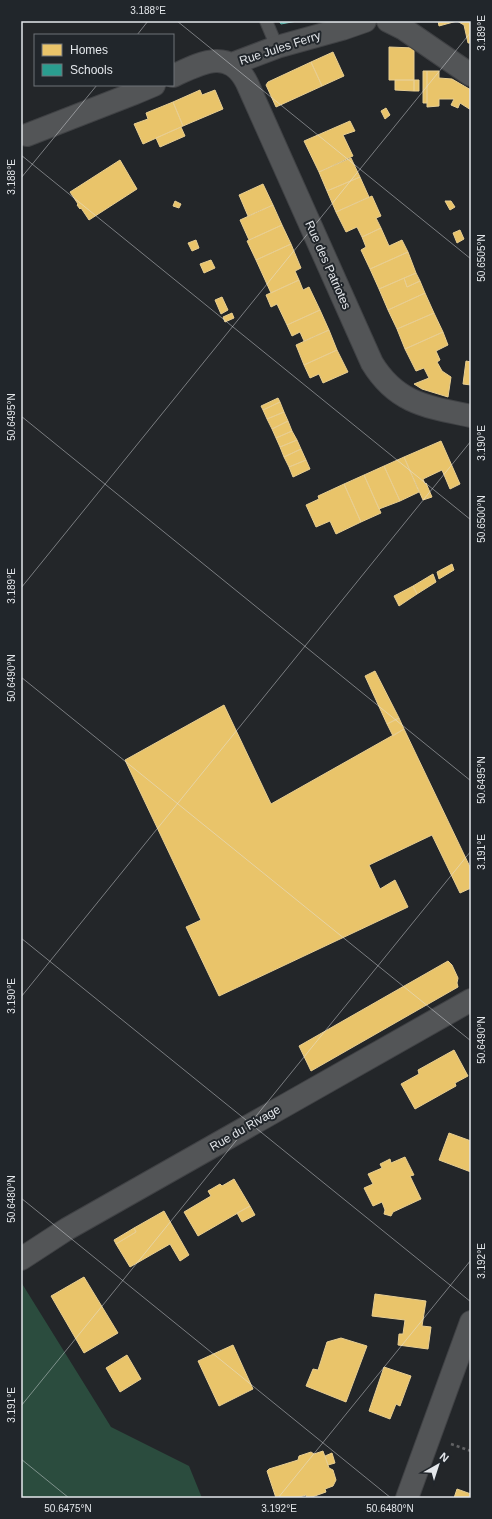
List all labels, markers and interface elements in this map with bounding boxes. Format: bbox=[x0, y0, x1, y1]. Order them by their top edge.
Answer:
text: 3.188°E bbox=[130, 5, 166, 16]
text: 3.189°E bbox=[476, 15, 487, 51]
street label: Rue Jules Ferry bbox=[238, 28, 322, 68]
legend bbox=[34, 34, 174, 86]
text: Homes bbox=[70, 43, 108, 57]
text: Schools bbox=[70, 63, 113, 77]
text: 3.188°E bbox=[6, 159, 17, 195]
street label: Rue des Patriotes bbox=[302, 219, 354, 311]
text: 50.6505°N bbox=[476, 234, 487, 282]
text: 50.6495°N bbox=[6, 393, 17, 441]
text: 3.190°E bbox=[476, 425, 487, 461]
text: 50.6500°N bbox=[476, 495, 487, 543]
text: 3.189°E bbox=[6, 568, 17, 604]
text: 50.6490°N bbox=[6, 654, 17, 702]
text: 50.6495°N bbox=[476, 756, 487, 804]
text: 3.191°E bbox=[476, 834, 487, 870]
text: 3.190°E bbox=[6, 978, 17, 1014]
text: 50.6490°N bbox=[476, 1016, 487, 1064]
street label: Rue du Rivage bbox=[207, 1102, 283, 1154]
text: 50.6480°N bbox=[6, 1175, 17, 1223]
text: 3.192°E bbox=[476, 1243, 487, 1279]
text: 3.191°E bbox=[6, 1387, 17, 1423]
north arrow bbox=[418, 1445, 458, 1485]
text: N bbox=[437, 1450, 451, 1464]
text: 50.6475°N bbox=[44, 1503, 92, 1514]
text: 3.192°E bbox=[261, 1503, 297, 1514]
text: 50.6480°N bbox=[366, 1503, 414, 1514]

